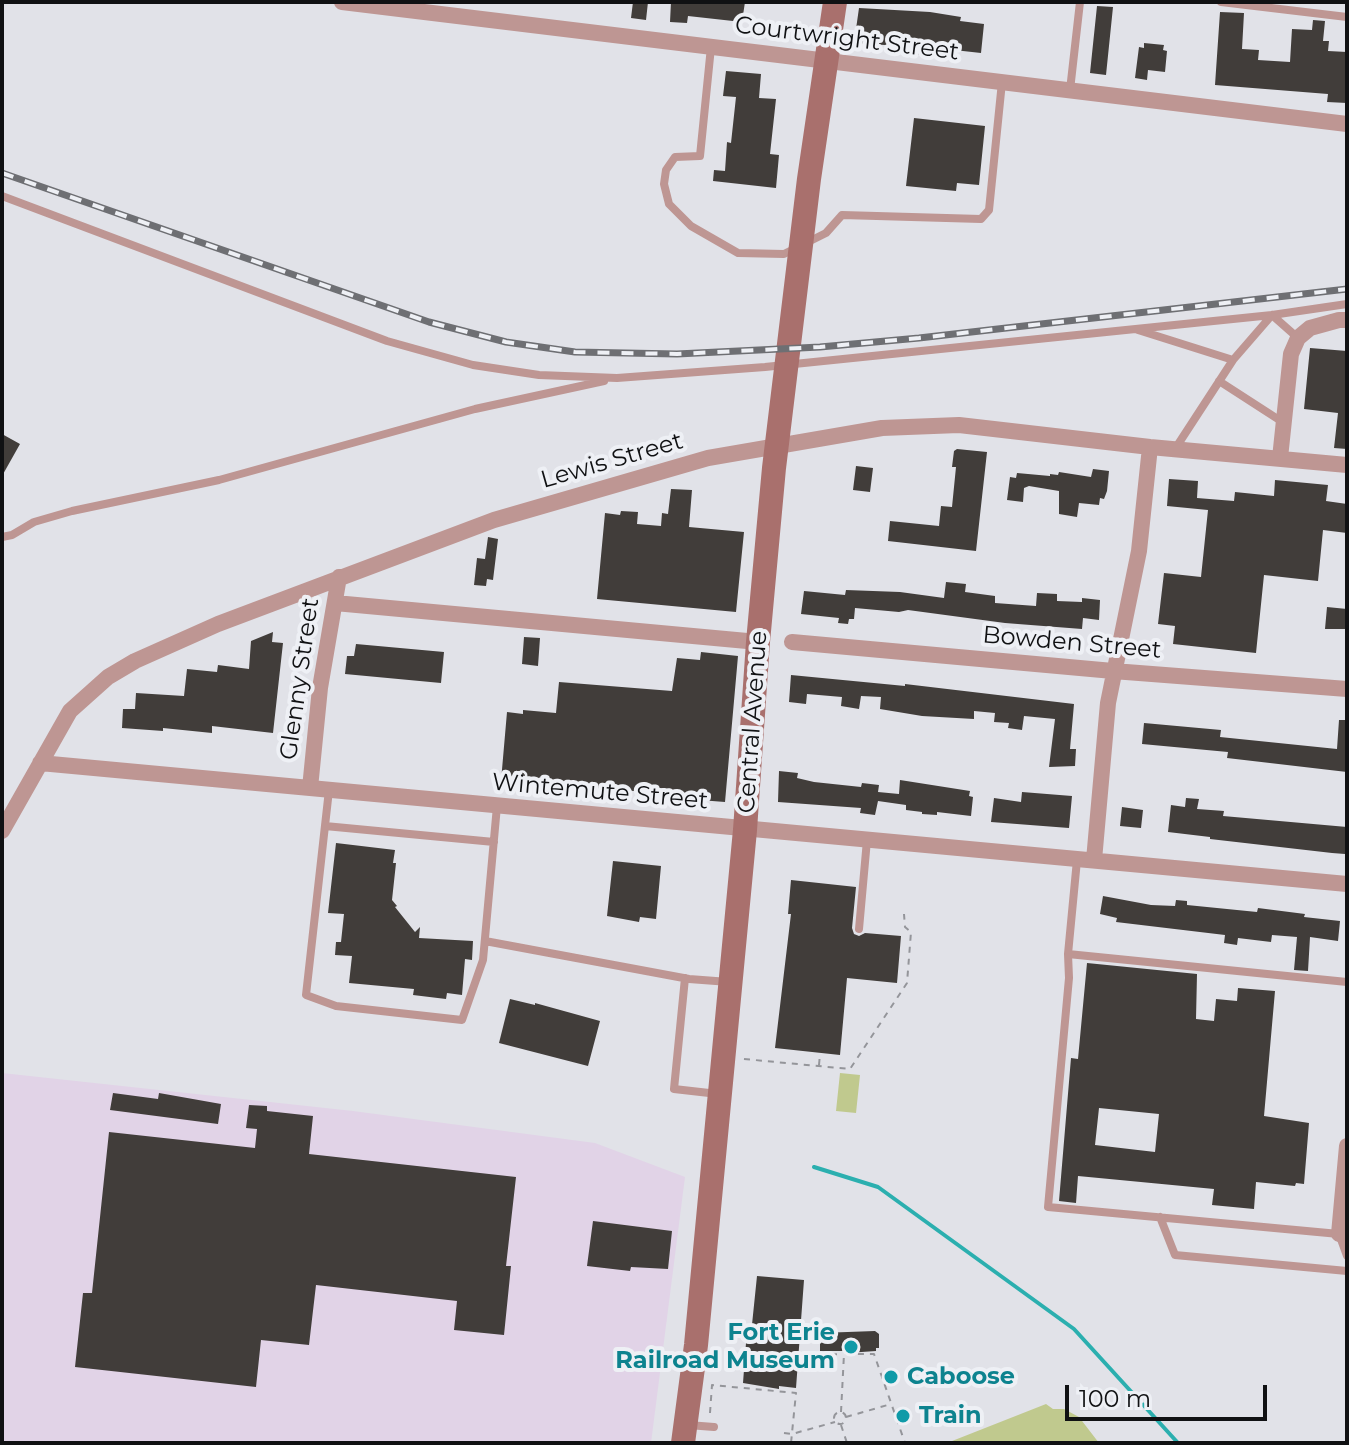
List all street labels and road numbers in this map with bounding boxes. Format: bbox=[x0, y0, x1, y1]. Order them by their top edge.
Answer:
street label: Courtwright Street bbox=[733, 11, 961, 67]
street label: Lewis Street bbox=[538, 427, 686, 495]
street label: Glenny Street bbox=[274, 596, 326, 762]
street label: Bowden Street bbox=[981, 621, 1163, 665]
street label: Central Avenue bbox=[732, 630, 774, 814]
street label: Wintemute Street bbox=[491, 768, 709, 816]

